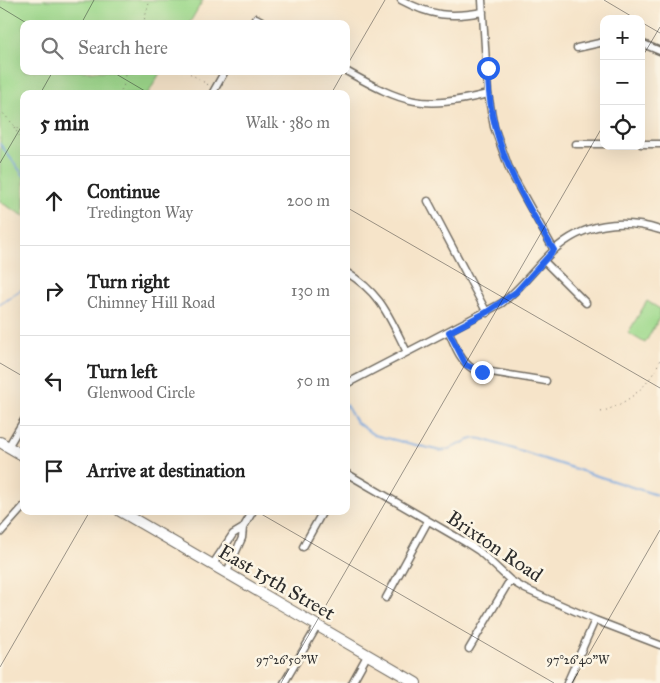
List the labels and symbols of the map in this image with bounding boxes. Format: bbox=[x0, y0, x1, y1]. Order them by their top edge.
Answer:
route start bbox=[477, 57, 500, 80]
route end bbox=[471, 361, 494, 384]
street label: Brixton Road bbox=[443, 505, 547, 587]
street label: East 15th Street bbox=[214, 539, 340, 625]
text: 97°26'50"W bbox=[256, 653, 319, 667]
text: 97°26'40"W bbox=[547, 653, 610, 667]

